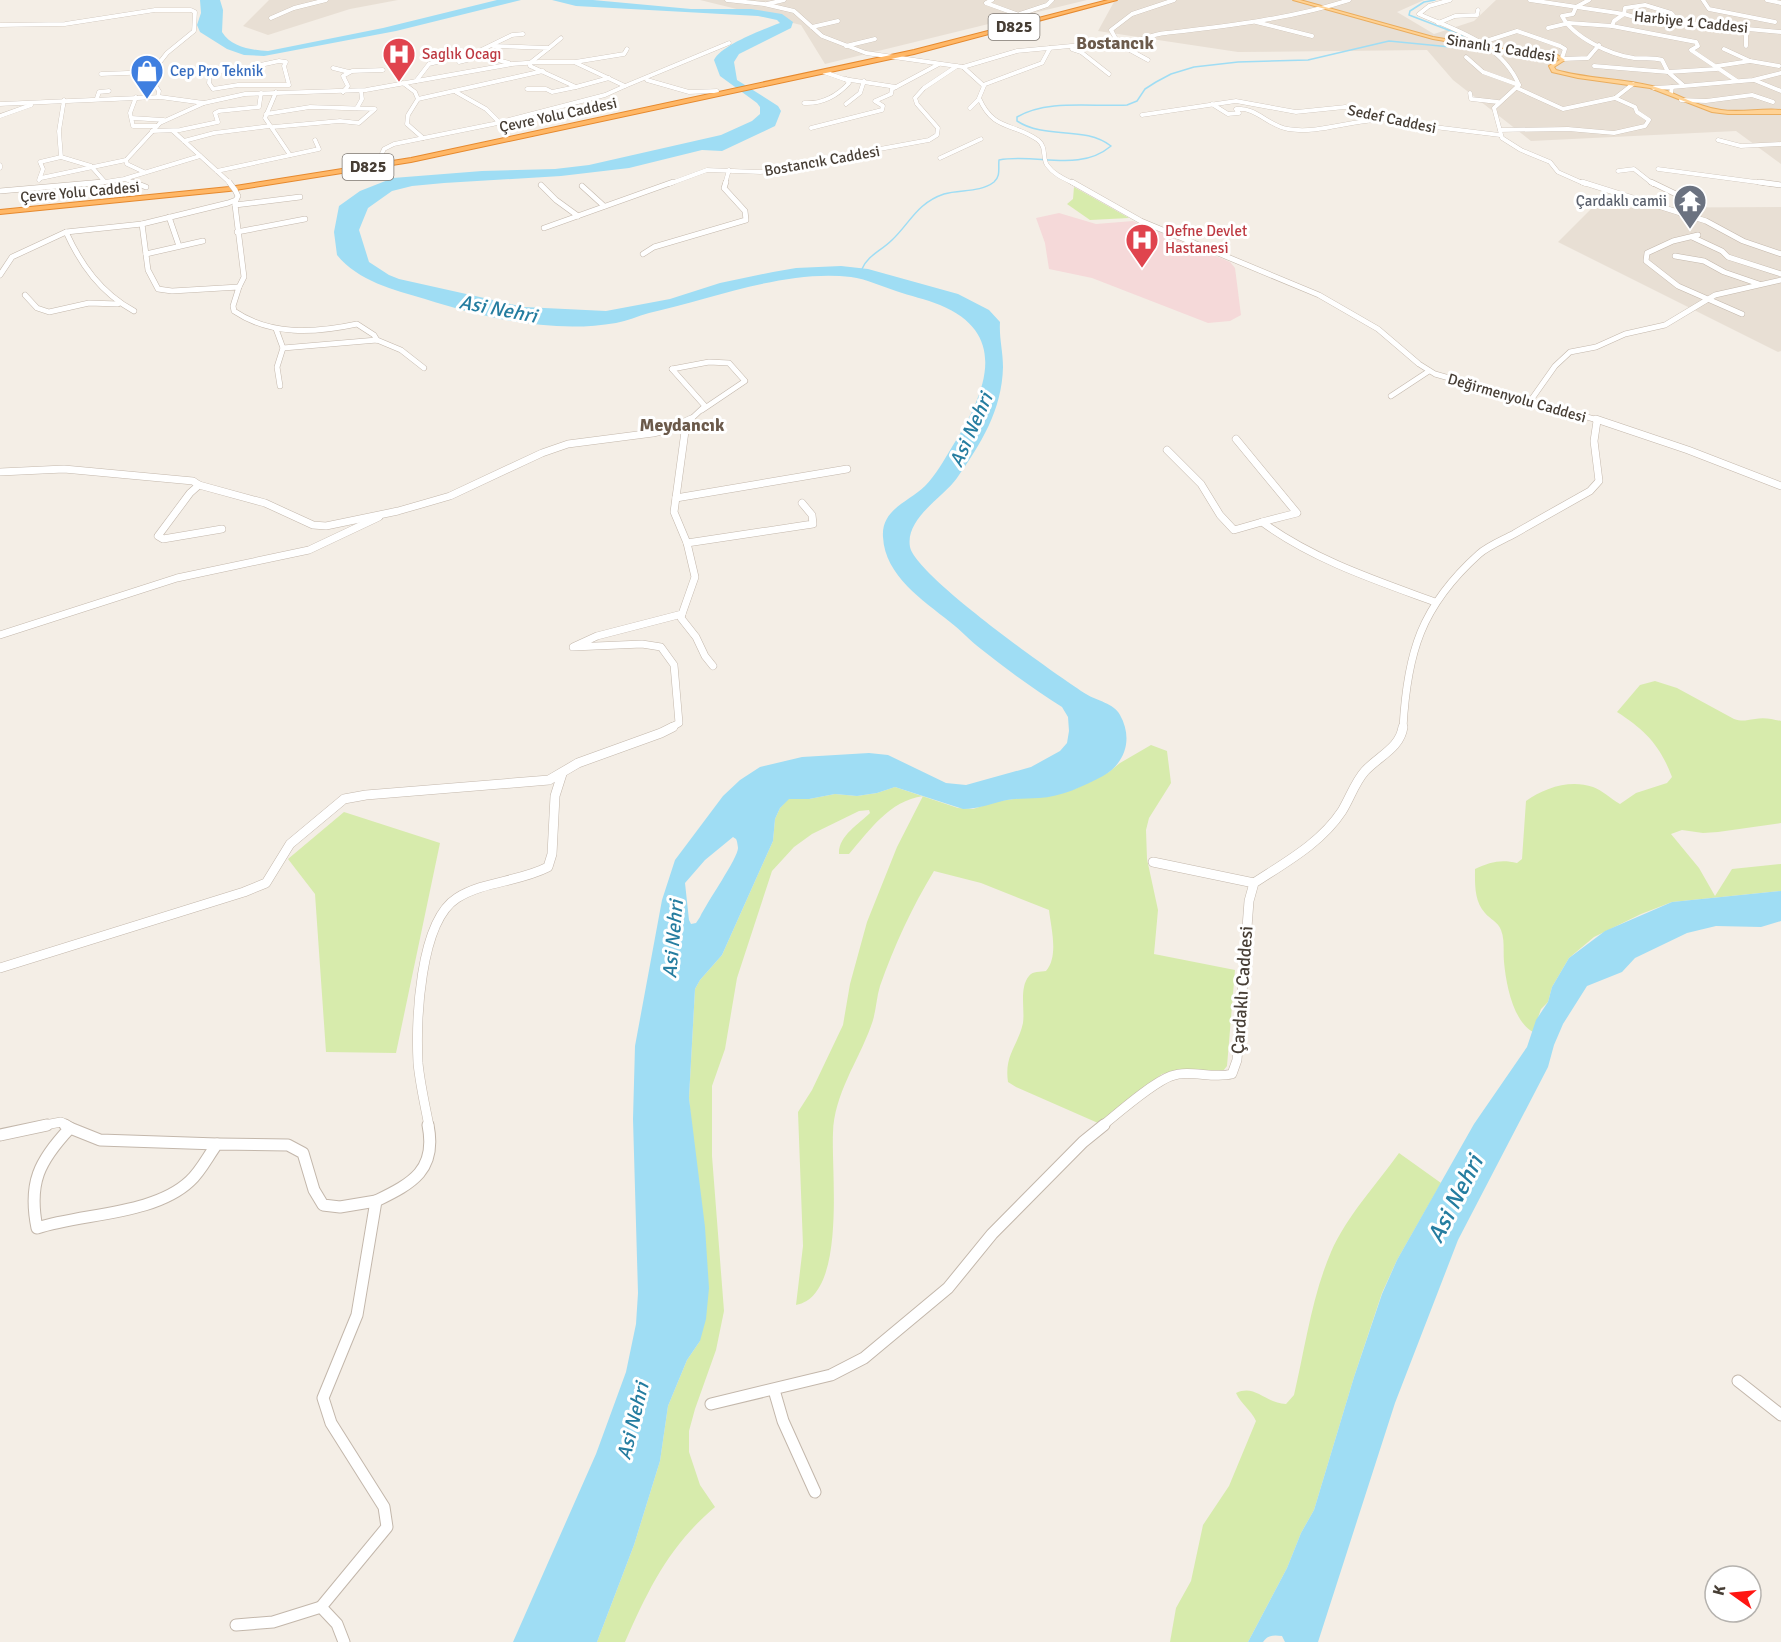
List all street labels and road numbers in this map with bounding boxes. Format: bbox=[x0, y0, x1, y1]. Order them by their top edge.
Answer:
street label: Harbiye 1 Caddesi bbox=[1633, 7, 1749, 37]
road number: D825 bbox=[988, 14, 1040, 40]
street label: Sinanlı 1 Caddesi bbox=[1445, 31, 1557, 65]
street label: Çevre Yolu Caddesi bbox=[497, 94, 619, 136]
street label: Sedef Caddesi bbox=[1346, 101, 1438, 137]
street label: Bostancık Caddesi bbox=[763, 142, 881, 180]
road number: D825 bbox=[342, 154, 394, 180]
street label: Çevre Yolu Caddesi bbox=[19, 178, 141, 206]
street label: Değirmenyolu Caddesi bbox=[1446, 370, 1588, 426]
street label: Çardaklı Caddesi bbox=[1227, 925, 1257, 1055]

